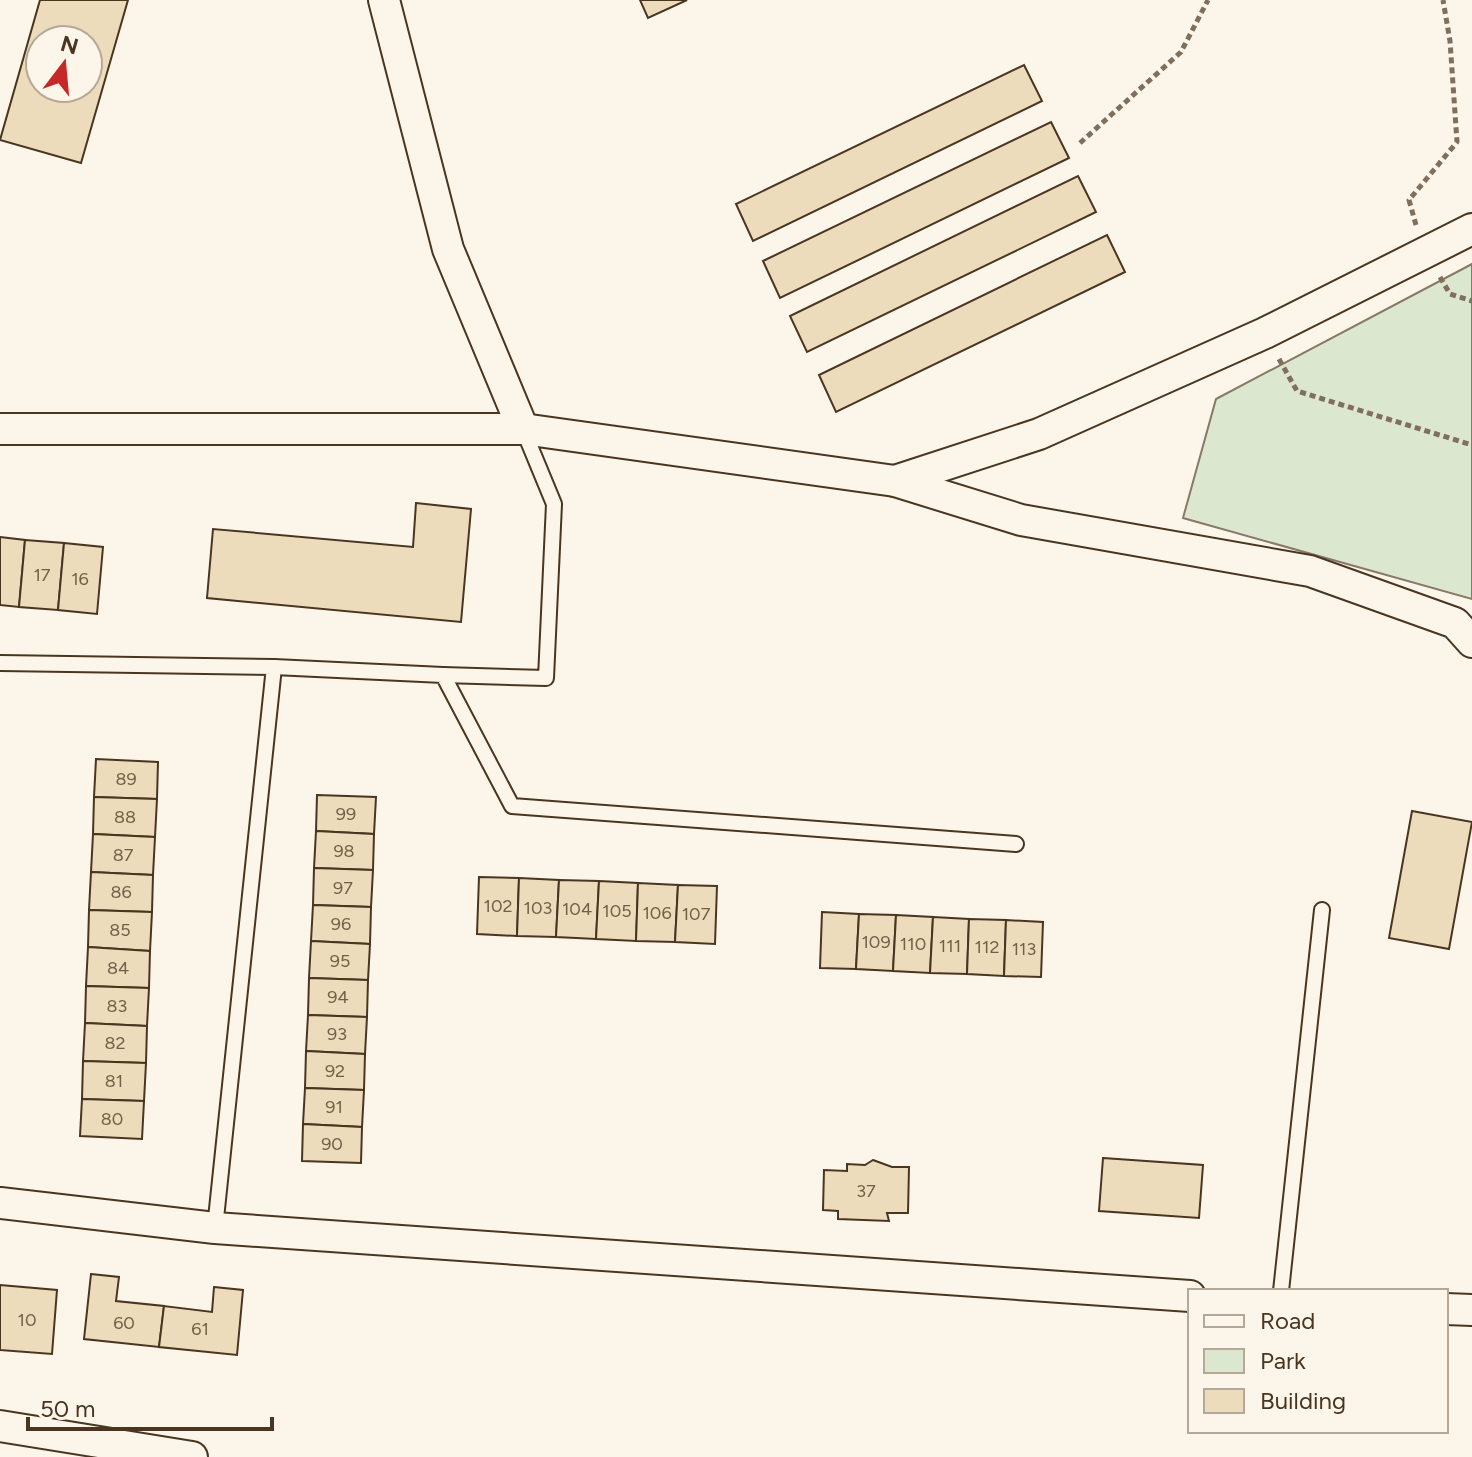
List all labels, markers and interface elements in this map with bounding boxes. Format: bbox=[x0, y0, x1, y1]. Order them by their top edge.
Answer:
north arrow bbox=[24, 24, 104, 104]
text: N bbox=[57, 30, 81, 61]
house number: 17 bbox=[33, 564, 51, 586]
house number: 16 bbox=[71, 568, 89, 590]
house number: 89 bbox=[115, 768, 137, 790]
house number: 99 bbox=[336, 803, 356, 825]
house number: 88 bbox=[114, 806, 136, 828]
house number: 98 bbox=[333, 840, 355, 862]
house number: 87 bbox=[113, 844, 134, 866]
house number: 97 bbox=[333, 877, 353, 899]
house number: 86 bbox=[110, 881, 132, 903]
house number: 102 bbox=[483, 895, 513, 917]
house number: 103 bbox=[524, 897, 552, 919]
house number: 104 bbox=[562, 898, 592, 920]
house number: 105 bbox=[602, 900, 632, 922]
house number: 106 bbox=[642, 902, 672, 924]
house number: 107 bbox=[682, 903, 711, 925]
house number: 96 bbox=[331, 913, 351, 935]
house number: 85 bbox=[109, 919, 131, 941]
house number: 109 bbox=[861, 931, 891, 953]
house number: 110 bbox=[900, 933, 926, 955]
house number: 111 bbox=[939, 935, 961, 957]
house number: 112 bbox=[975, 936, 999, 958]
house number: 113 bbox=[1012, 938, 1036, 960]
house number: 95 bbox=[330, 950, 350, 972]
house number: 84 bbox=[107, 957, 129, 979]
house number: 94 bbox=[327, 986, 349, 1008]
house number: 83 bbox=[107, 995, 127, 1017]
house number: 93 bbox=[327, 1023, 347, 1045]
house number: 82 bbox=[104, 1032, 126, 1054]
house number: 92 bbox=[325, 1060, 345, 1082]
house number: 81 bbox=[105, 1070, 123, 1092]
house number: 91 bbox=[325, 1096, 343, 1118]
house number: 80 bbox=[101, 1108, 123, 1130]
house number: 90 bbox=[321, 1133, 343, 1155]
house number: 37 bbox=[856, 1180, 876, 1202]
legend bbox=[1188, 1289, 1448, 1433]
text: Road bbox=[1260, 1306, 1315, 1335]
house number: 10 bbox=[18, 1309, 36, 1331]
house number: 60 bbox=[113, 1312, 135, 1334]
house number: 61 bbox=[191, 1318, 209, 1340]
text: Park bbox=[1260, 1346, 1306, 1375]
scale bar bbox=[28, 1381, 272, 1431]
text: Building bbox=[1260, 1386, 1346, 1415]
text: 50 m bbox=[40, 1394, 96, 1423]

